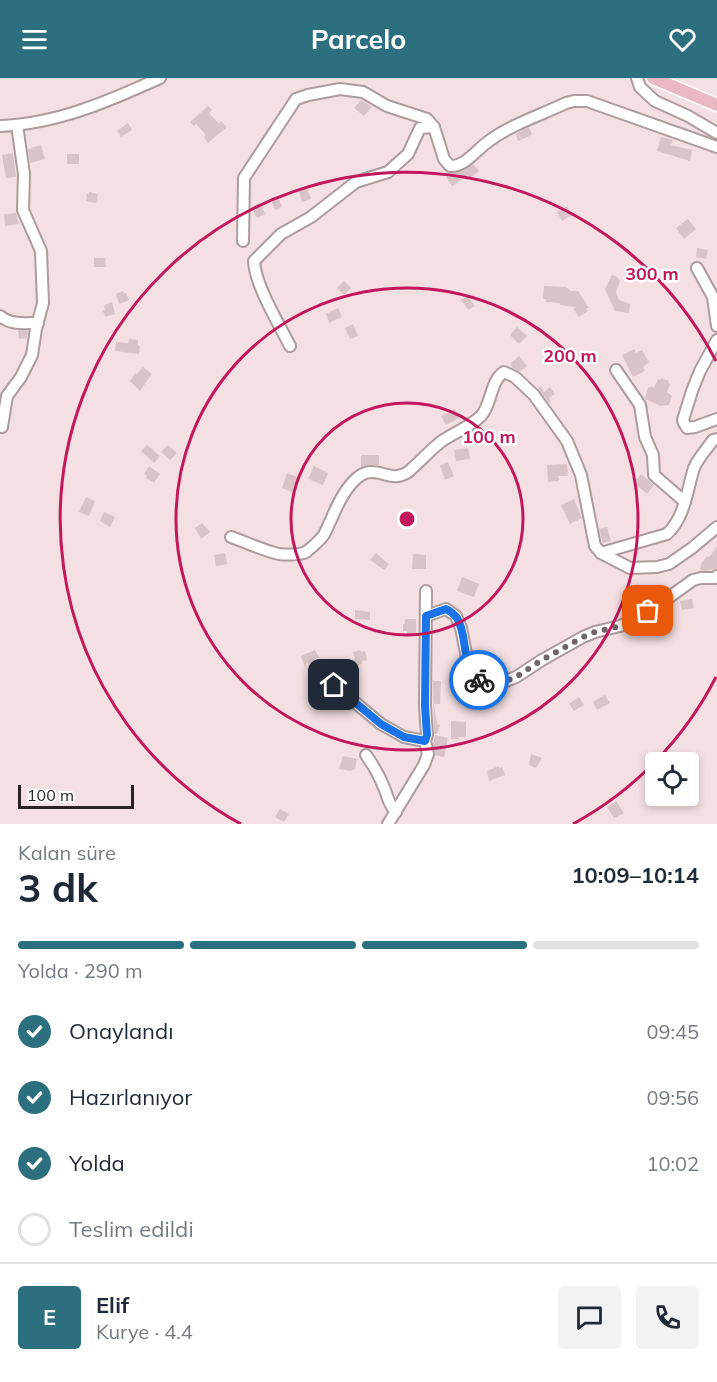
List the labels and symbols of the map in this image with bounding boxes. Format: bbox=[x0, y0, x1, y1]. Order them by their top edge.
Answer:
text: 300 m bbox=[625, 262, 679, 285]
text: 200 m bbox=[543, 344, 597, 367]
text: 100 m bbox=[462, 425, 516, 448]
centre of rings bbox=[397, 509, 417, 529]
pin bbox=[622, 585, 673, 636]
courier bbox=[449, 650, 509, 710]
pin bbox=[308, 659, 359, 710]
scale bar bbox=[18, 782, 134, 810]

